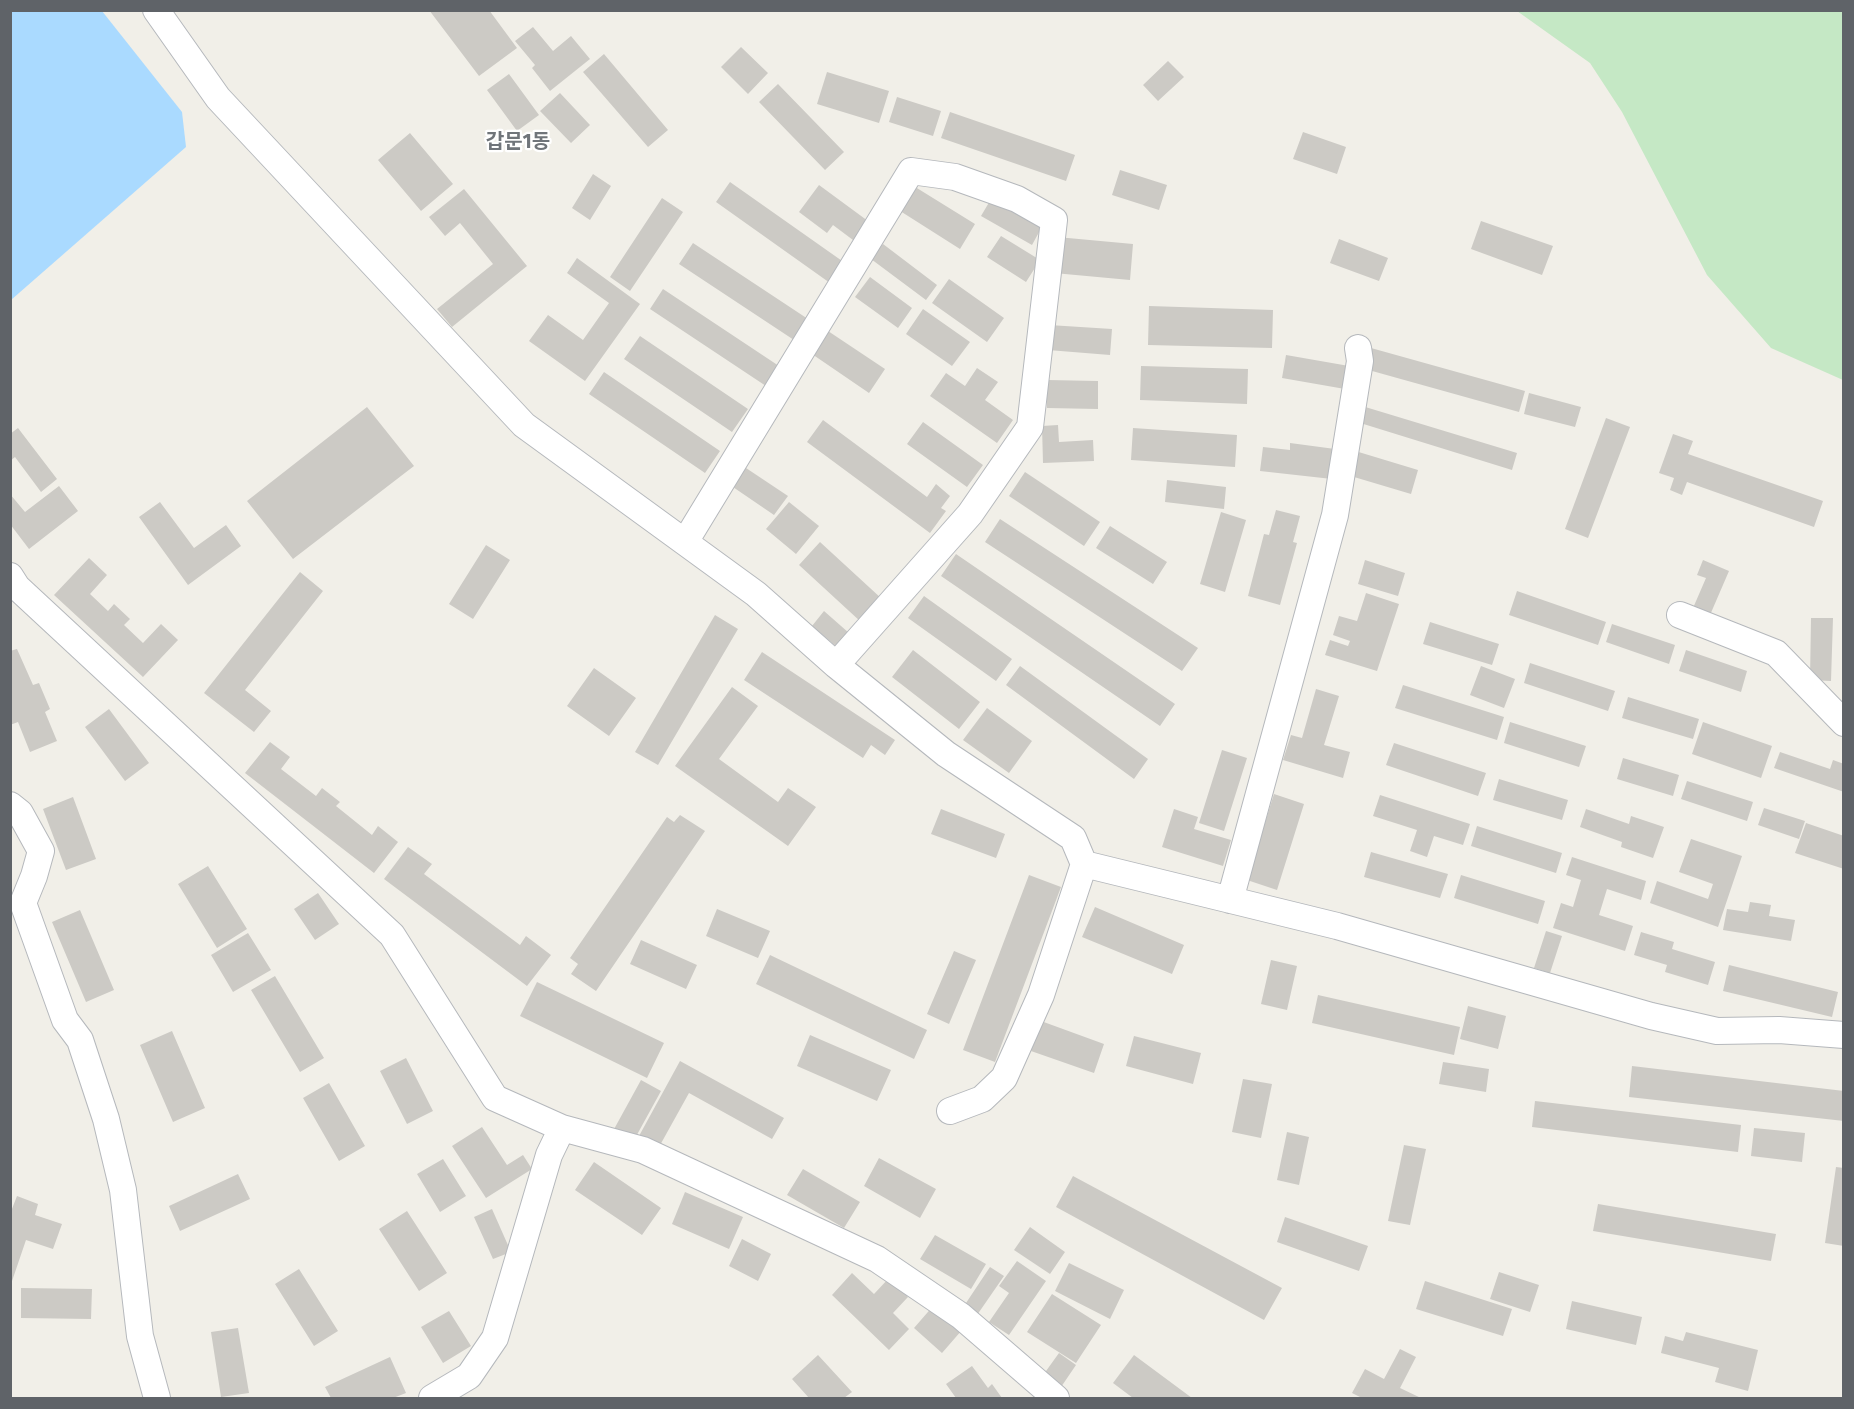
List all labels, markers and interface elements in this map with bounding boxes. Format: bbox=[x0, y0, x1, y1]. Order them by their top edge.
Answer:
district label: 갑문1동 bbox=[486, 130, 550, 154]

